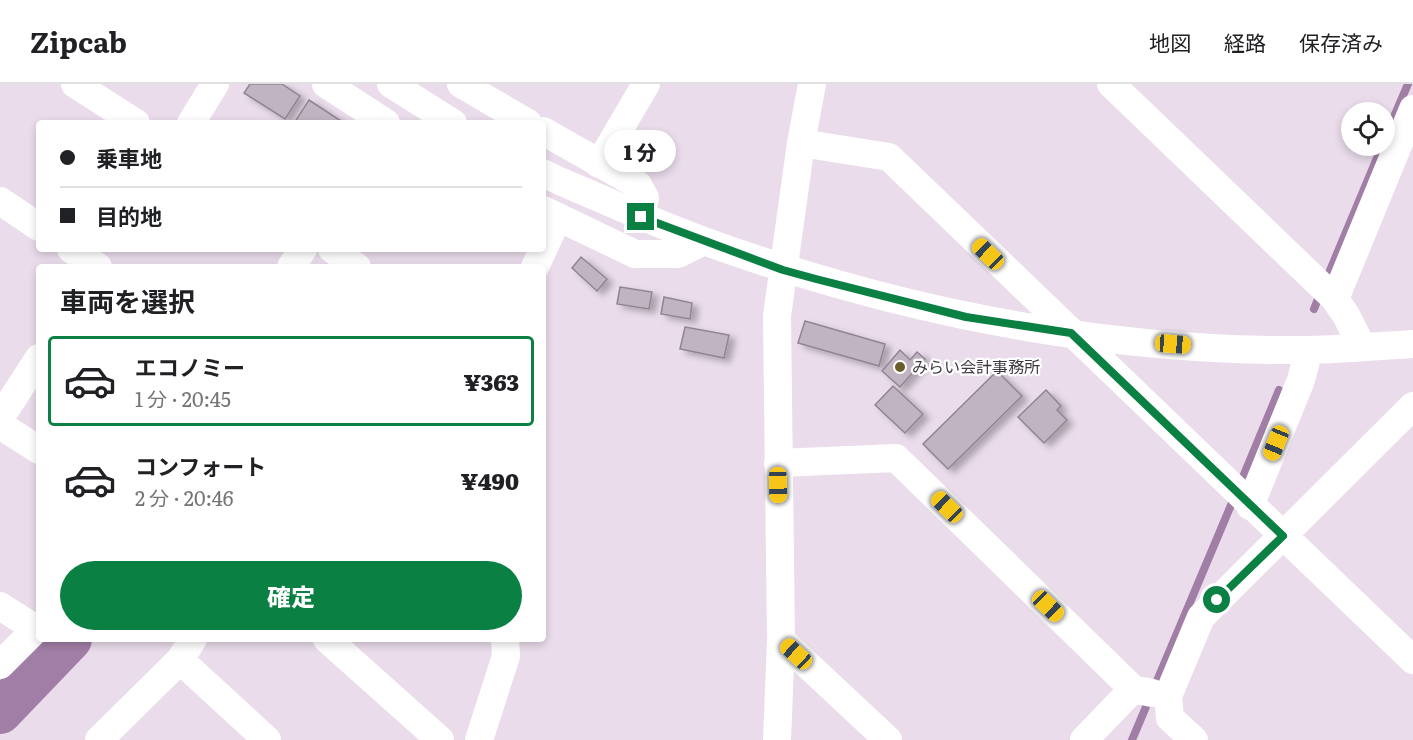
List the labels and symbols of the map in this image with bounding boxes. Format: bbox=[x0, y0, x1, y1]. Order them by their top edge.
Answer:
callout: 1 分 bbox=[605, 130, 677, 172]
route end bbox=[627, 203, 654, 230]
car bbox=[969, 235, 1007, 273]
car bbox=[1154, 334, 1192, 354]
place label: みらい会計事務所 bbox=[912, 354, 1040, 378]
marker: みらい会計事務所 bbox=[893, 360, 907, 374]
car bbox=[1261, 423, 1291, 463]
car bbox=[769, 467, 787, 503]
car bbox=[928, 488, 966, 526]
route start bbox=[1203, 586, 1230, 613]
car bbox=[1029, 587, 1067, 625]
car bbox=[777, 635, 815, 673]

